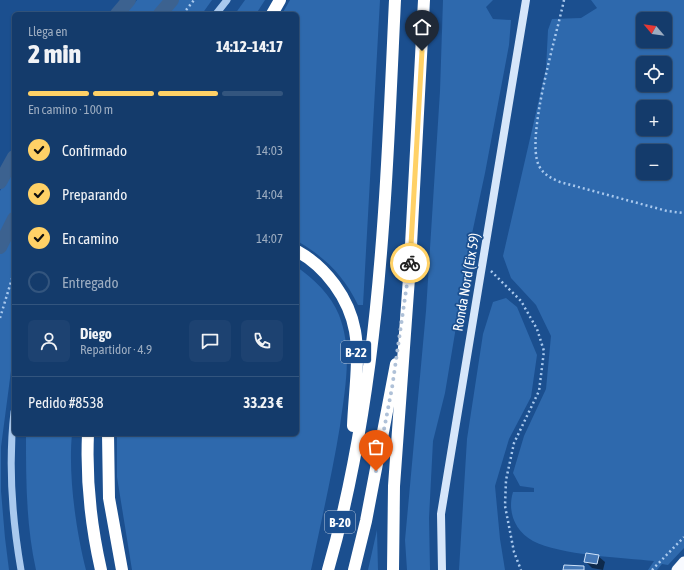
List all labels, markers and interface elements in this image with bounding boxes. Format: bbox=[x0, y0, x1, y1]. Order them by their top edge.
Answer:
pin bbox=[405, 10, 439, 51]
north arrow bbox=[636, 12, 672, 48]
map controls bbox=[636, 12, 672, 180]
icon: home bbox=[411, 16, 433, 38]
text: Llega en bbox=[28, 24, 68, 39]
text: 14:12–14:17 bbox=[216, 38, 283, 55]
text: 2 min bbox=[28, 39, 81, 69]
button: locate bbox=[636, 56, 672, 92]
button: + bbox=[636, 100, 672, 136]
text: En camino · 100 m bbox=[28, 102, 113, 117]
icon: check bbox=[28, 139, 50, 161]
text: Confirmado bbox=[62, 142, 127, 159]
text: 14:03 bbox=[256, 143, 283, 158]
button: − bbox=[636, 144, 672, 180]
icon: check bbox=[28, 183, 50, 205]
text: Preparando bbox=[62, 186, 127, 203]
text: 14:04 bbox=[256, 187, 283, 202]
icon: check bbox=[28, 227, 50, 249]
text: En camino bbox=[62, 230, 119, 247]
text: 14:07 bbox=[256, 231, 283, 246]
street label: Ronda Nord (Eix 59) bbox=[449, 232, 483, 332]
courier bbox=[390, 243, 430, 283]
icon: bike bbox=[399, 252, 421, 274]
text: Entregado bbox=[62, 274, 119, 291]
button: person bbox=[28, 320, 70, 362]
button: chat bbox=[189, 320, 231, 362]
button: phone bbox=[241, 320, 283, 362]
text: Diego bbox=[80, 325, 112, 342]
road number: B-22 bbox=[341, 341, 371, 363]
text: Repartidor · 4.9 bbox=[80, 342, 152, 357]
text: Pedido #8538 bbox=[28, 394, 104, 411]
text: 33.23 € bbox=[243, 394, 283, 411]
pin bbox=[359, 430, 393, 471]
icon: bag bbox=[365, 436, 387, 458]
road number: B-20 bbox=[325, 511, 355, 533]

